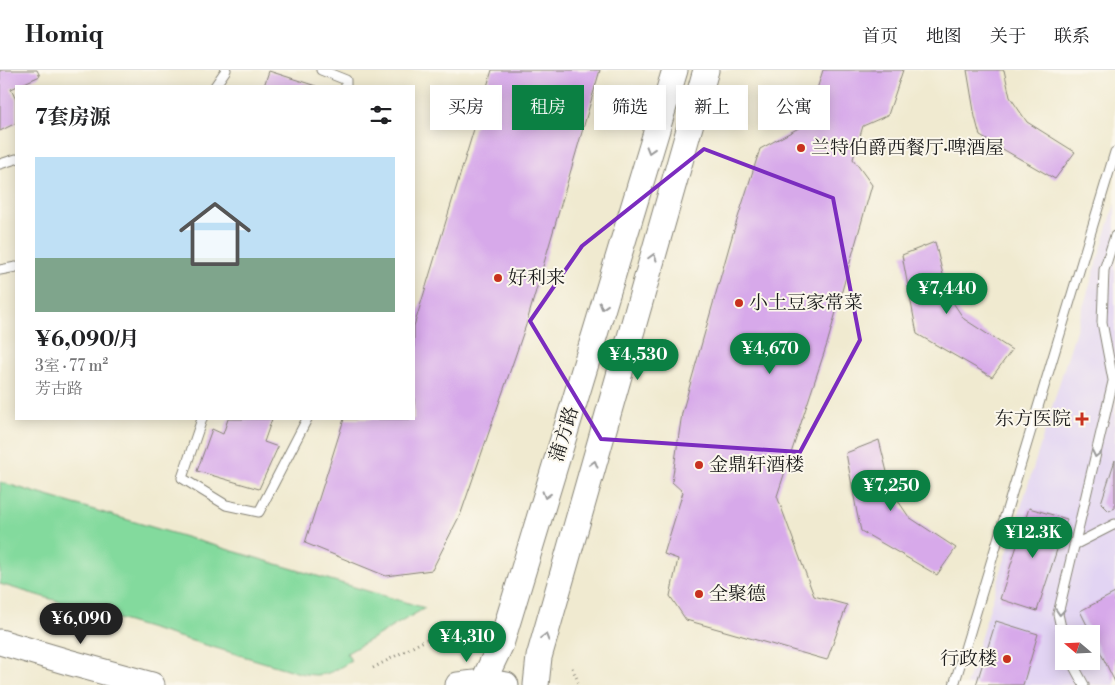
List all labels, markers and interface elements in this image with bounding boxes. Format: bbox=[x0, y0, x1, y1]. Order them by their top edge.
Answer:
text: Homiq bbox=[25, 20, 103, 50]
text: 首页 bbox=[862, 25, 898, 48]
text: 地图 bbox=[926, 25, 962, 48]
text: 关于 bbox=[990, 25, 1026, 48]
text: 联系 bbox=[1054, 25, 1090, 48]
chip: 买房 bbox=[430, 85, 502, 130]
chip: 租房 bbox=[512, 85, 584, 130]
chip: 筛选 bbox=[594, 85, 666, 130]
chip: 新上 bbox=[676, 85, 748, 130]
chip: 公寓 bbox=[758, 85, 830, 130]
icon: filters bbox=[367, 101, 395, 129]
text: 7套房源 bbox=[35, 105, 110, 131]
place label: 兰特伯爵西餐厅·啤酒屋 bbox=[811, 136, 1004, 160]
marker: 兰特伯爵西餐厅·啤酒屋 bbox=[795, 142, 807, 154]
one-way arrow bbox=[646, 146, 656, 154]
icon: home bbox=[170, 189, 260, 279]
one-way arrow bbox=[647, 254, 657, 262]
place label: 好利来 bbox=[508, 266, 565, 290]
marker: 好利来 bbox=[492, 272, 504, 284]
pin: ¥7,440 bbox=[906, 272, 988, 315]
text: ¥7,440 bbox=[917, 279, 977, 299]
place label: 小土豆家常菜 bbox=[749, 291, 863, 315]
marker: 小土豆家常菜 bbox=[733, 297, 745, 309]
one-way arrow bbox=[599, 301, 609, 309]
text: ¥6,090/月 bbox=[35, 327, 140, 353]
pin: ¥4,670 bbox=[729, 332, 811, 375]
pin: ¥4,530 bbox=[597, 338, 679, 381]
text: ¥4,670 bbox=[741, 339, 799, 359]
text: ¥4,530 bbox=[608, 345, 668, 365]
text: 3室 · 77 m² bbox=[35, 356, 108, 376]
text: 芳古路 bbox=[35, 379, 83, 399]
street label: 蒲方路 bbox=[544, 403, 584, 465]
place label: 东方医院 bbox=[995, 407, 1071, 431]
marker: 东方医院 bbox=[1075, 412, 1089, 426]
one-way arrow bbox=[1091, 450, 1102, 458]
place label: 金鼎轩酒楼 bbox=[709, 453, 804, 477]
marker: 金鼎轩酒楼 bbox=[693, 459, 705, 471]
one-way arrow bbox=[588, 460, 598, 469]
pin: ¥7,250 bbox=[850, 470, 932, 512]
text: ¥7,250 bbox=[862, 476, 920, 496]
one-way arrow bbox=[542, 490, 552, 498]
pin: ¥12.3K bbox=[992, 516, 1074, 559]
text: ¥12.3K bbox=[1004, 523, 1062, 543]
place label: 全聚德 bbox=[709, 582, 766, 606]
marker: 全聚德 bbox=[693, 588, 705, 600]
pin: ¥6,090 bbox=[40, 602, 122, 645]
text: ¥6,090 bbox=[51, 609, 111, 629]
one-way arrow bbox=[1054, 609, 1065, 617]
pin: ¥4,310 bbox=[426, 620, 508, 663]
north arrow bbox=[1055, 625, 1100, 670]
map controls bbox=[1055, 625, 1100, 670]
text: ¥4,310 bbox=[439, 627, 495, 647]
one-way arrow bbox=[539, 634, 549, 642]
place label: 行政楼 bbox=[940, 647, 997, 671]
marker: 行政楼 bbox=[1001, 653, 1013, 665]

